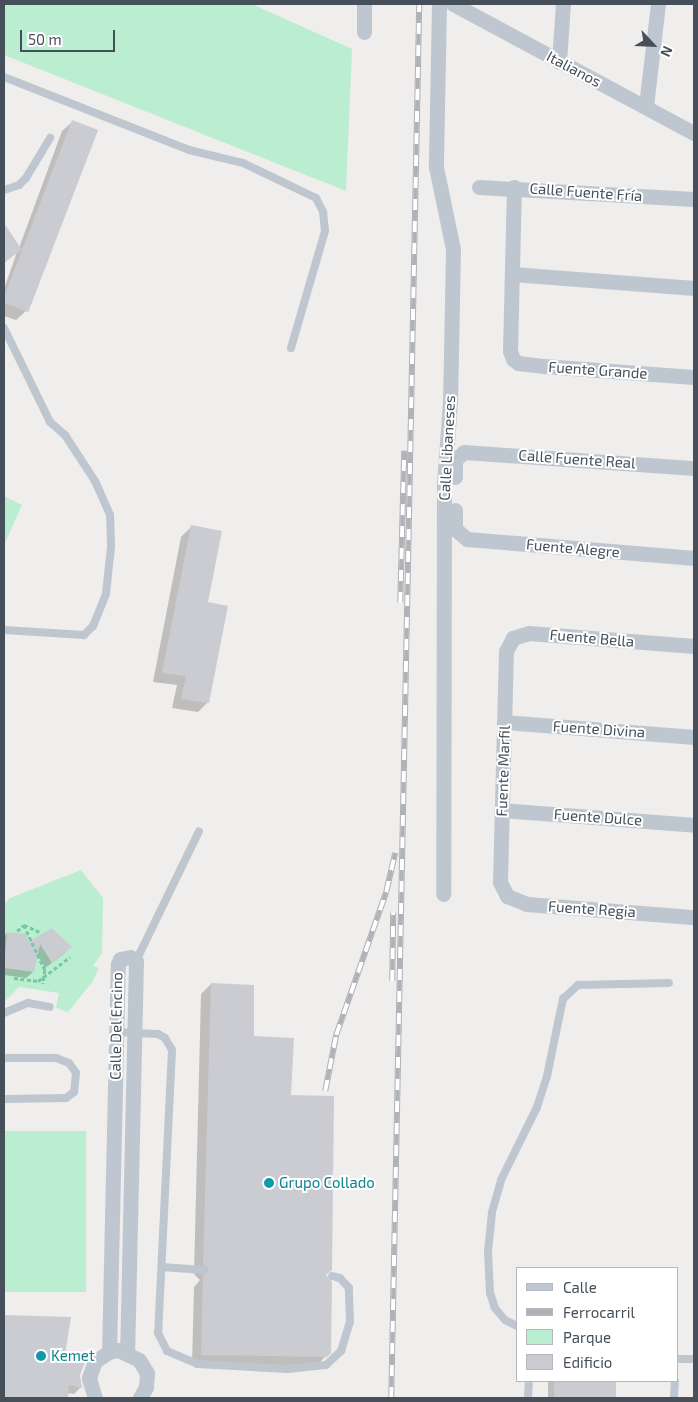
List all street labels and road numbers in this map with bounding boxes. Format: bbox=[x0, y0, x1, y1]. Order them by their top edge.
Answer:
street label: Italianos bbox=[544, 47, 604, 91]
street label: Calle Fuente Fría bbox=[529, 179, 643, 205]
street label: Fuente Grande bbox=[548, 358, 648, 382]
street label: Calle Libaneses bbox=[435, 395, 459, 501]
street label: Calle Fuente Real bbox=[518, 446, 636, 472]
street label: Fuente Alegre bbox=[525, 535, 621, 561]
street label: Fuente Bella bbox=[549, 625, 635, 651]
street label: Fuente Divina bbox=[552, 717, 646, 741]
street label: Fuente Marfil bbox=[492, 725, 514, 817]
street label: Fuente Dulce bbox=[553, 805, 643, 829]
street label: Fuente Regia bbox=[548, 897, 636, 921]
street label: Calle Del Encino bbox=[106, 972, 126, 1080]

